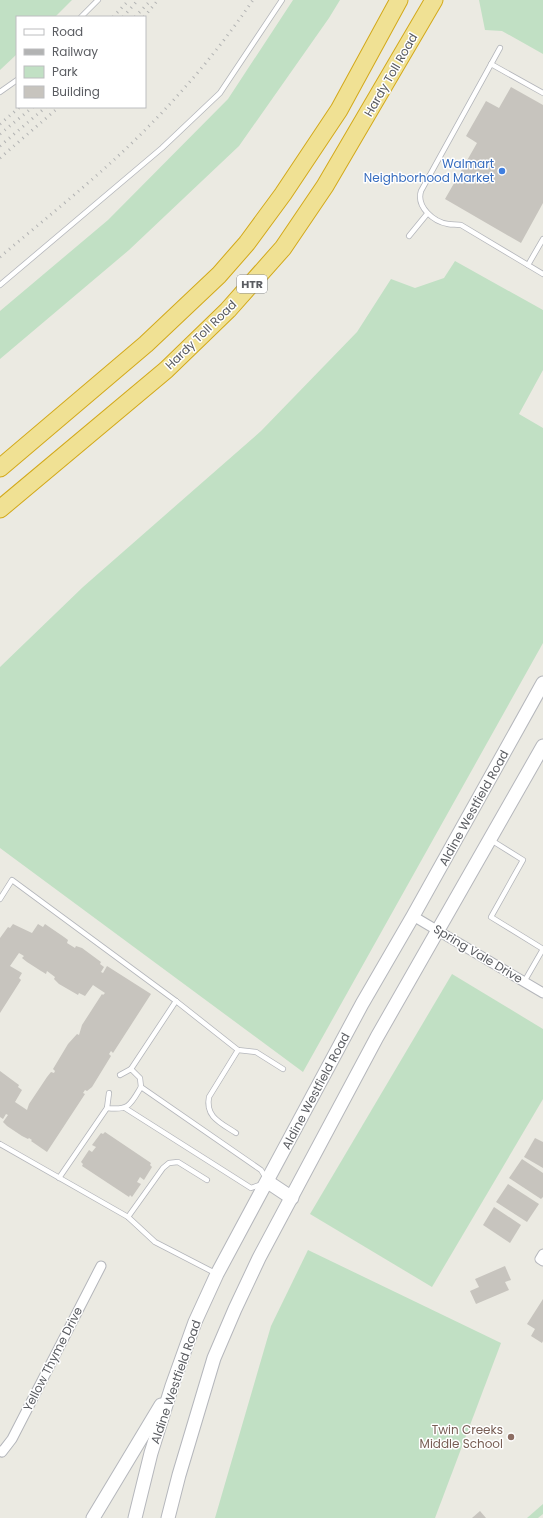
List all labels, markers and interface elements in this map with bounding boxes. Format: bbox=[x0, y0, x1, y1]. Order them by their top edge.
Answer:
legend bbox=[16, 16, 146, 108]
text: Road bbox=[52, 23, 83, 40]
street label: Hardy Toll Road bbox=[360, 30, 421, 119]
text: Railway bbox=[52, 43, 98, 60]
text: Park bbox=[52, 63, 79, 80]
text: Building bbox=[52, 83, 100, 100]
place label: Walmart Neighborhood Market bbox=[364, 155, 494, 186]
marker: Walmart Neighborhood Market bbox=[497, 166, 507, 176]
road number: HTR bbox=[237, 275, 267, 293]
street label: Hardy Toll Road bbox=[161, 296, 240, 373]
street label: Aldine Westfield Road bbox=[435, 747, 513, 869]
street label: Spring Vale Drive bbox=[430, 920, 526, 987]
street label: Aldine Westfield Road bbox=[278, 1029, 354, 1152]
street label: Yellow Thyme Drive bbox=[19, 1304, 86, 1414]
street label: Aldine Westfield Road bbox=[146, 1318, 205, 1446]
place label: Twin Creeks Middle School bbox=[420, 1421, 503, 1452]
marker: Twin Creeks Middle School bbox=[506, 1432, 516, 1442]

